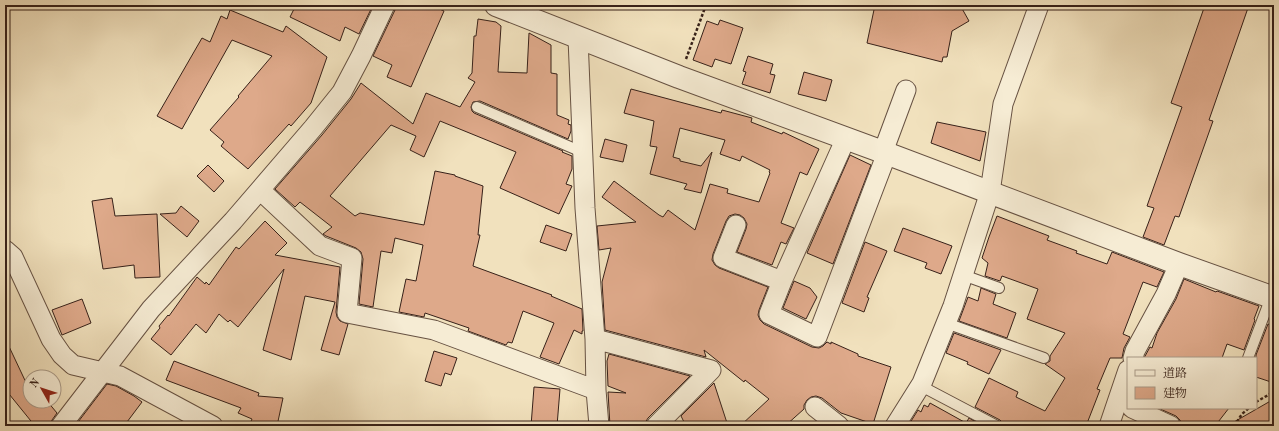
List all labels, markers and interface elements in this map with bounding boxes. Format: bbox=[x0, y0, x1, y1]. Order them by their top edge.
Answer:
legend bbox=[1127, 357, 1257, 409]
text: 道路 bbox=[1163, 366, 1187, 380]
north arrow bbox=[22, 369, 62, 409]
text: N bbox=[28, 376, 43, 390]
text: 建物 bbox=[1163, 386, 1187, 400]

